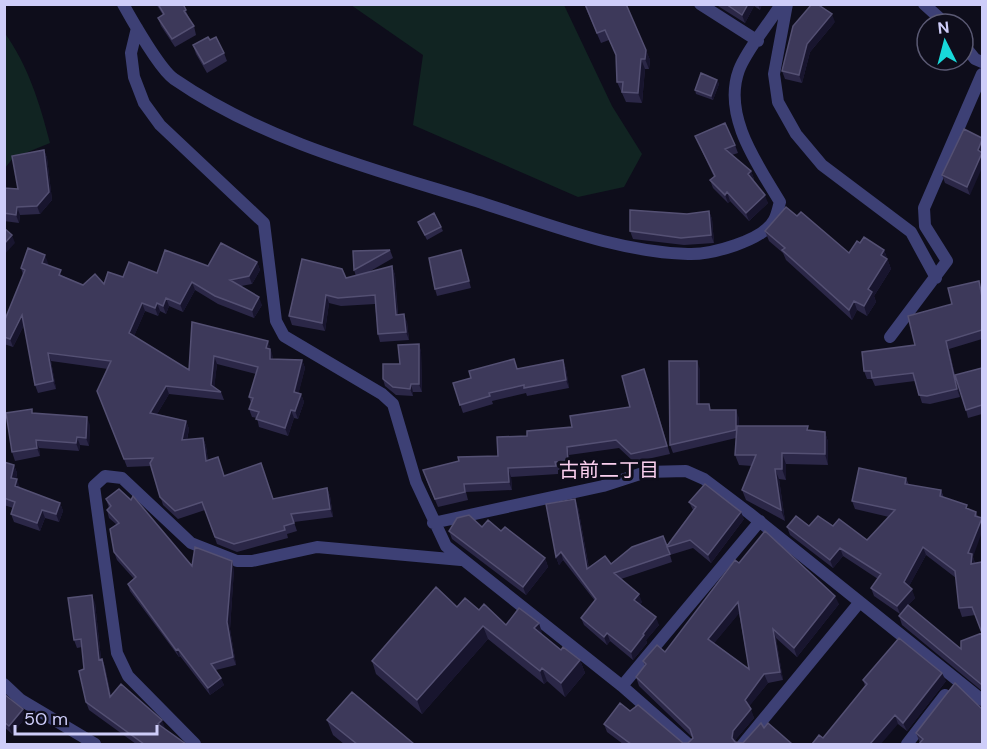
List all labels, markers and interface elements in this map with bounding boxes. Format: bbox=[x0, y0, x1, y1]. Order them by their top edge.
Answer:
north arrow bbox=[915, 12, 975, 72]
text: N bbox=[937, 17, 950, 39]
district label: 古前二丁目 bbox=[559, 457, 659, 483]
scale bar bbox=[15, 698, 158, 736]
text: 50 m bbox=[24, 707, 68, 731]

